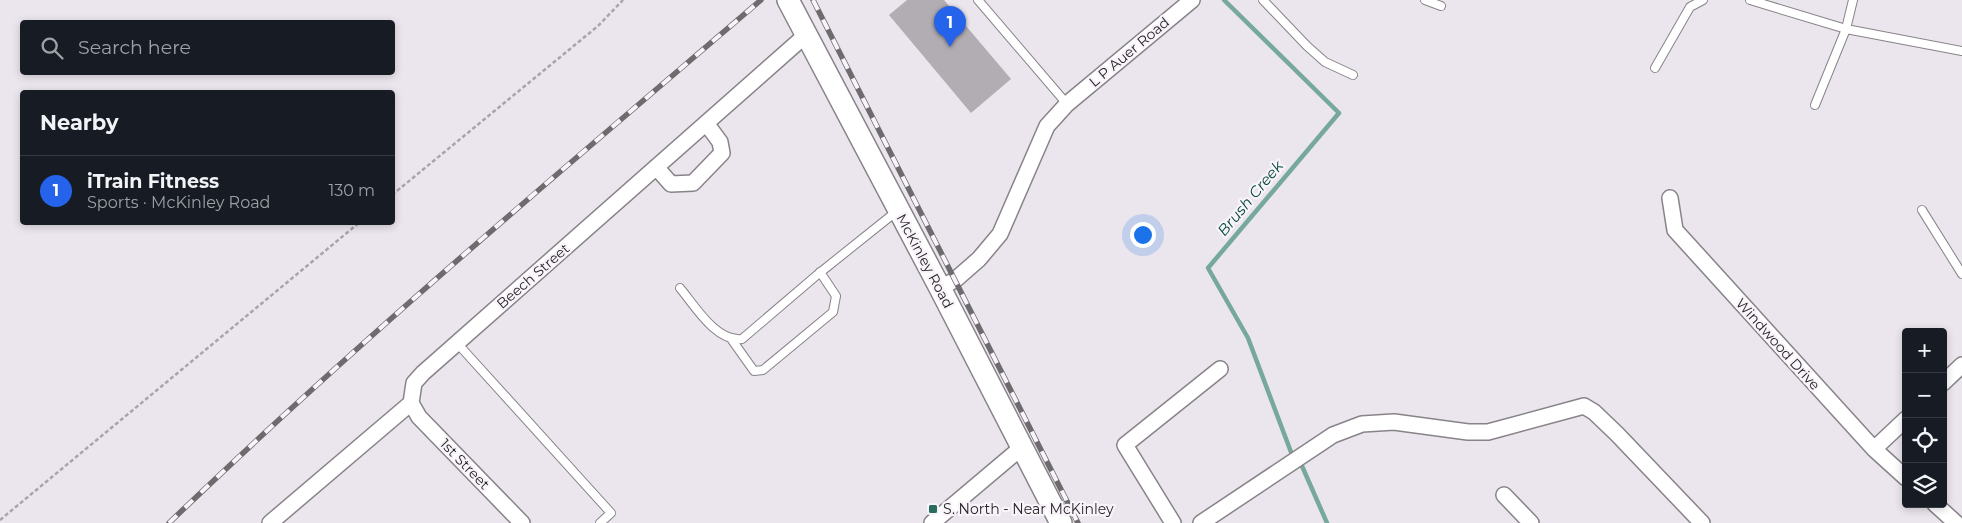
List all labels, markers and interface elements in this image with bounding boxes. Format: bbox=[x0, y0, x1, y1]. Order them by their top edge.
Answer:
pin: 1 bbox=[934, 6, 966, 47]
street label: L P Auer Road bbox=[1085, 13, 1173, 91]
search box bbox=[20, 20, 395, 75]
icon: search bbox=[38, 34, 66, 62]
text: Search here bbox=[78, 36, 191, 59]
text: Nearby bbox=[40, 110, 119, 135]
water label: Brush Creek bbox=[1213, 156, 1288, 240]
text: iTrain Fitness bbox=[87, 170, 219, 193]
text: 1 bbox=[53, 181, 59, 200]
text: 130 m bbox=[328, 181, 375, 200]
text: Sports · McKinley Road bbox=[87, 193, 270, 212]
street label: McKinley Road bbox=[893, 211, 957, 311]
your location bbox=[1130, 222, 1156, 248]
street label: Beech Street bbox=[493, 239, 573, 313]
street label: Windwood Drive bbox=[1732, 294, 1824, 394]
map controls bbox=[1902, 328, 1947, 508]
button: + bbox=[1902, 328, 1947, 373]
button: − bbox=[1902, 373, 1947, 418]
button: locate bbox=[1902, 418, 1947, 463]
street label: 1st Street bbox=[436, 435, 494, 493]
button: layers bbox=[1902, 463, 1947, 508]
place label: S. North - Near McKinley bbox=[943, 500, 1114, 518]
marker: S. North - Near McKinley bbox=[927, 503, 939, 515]

